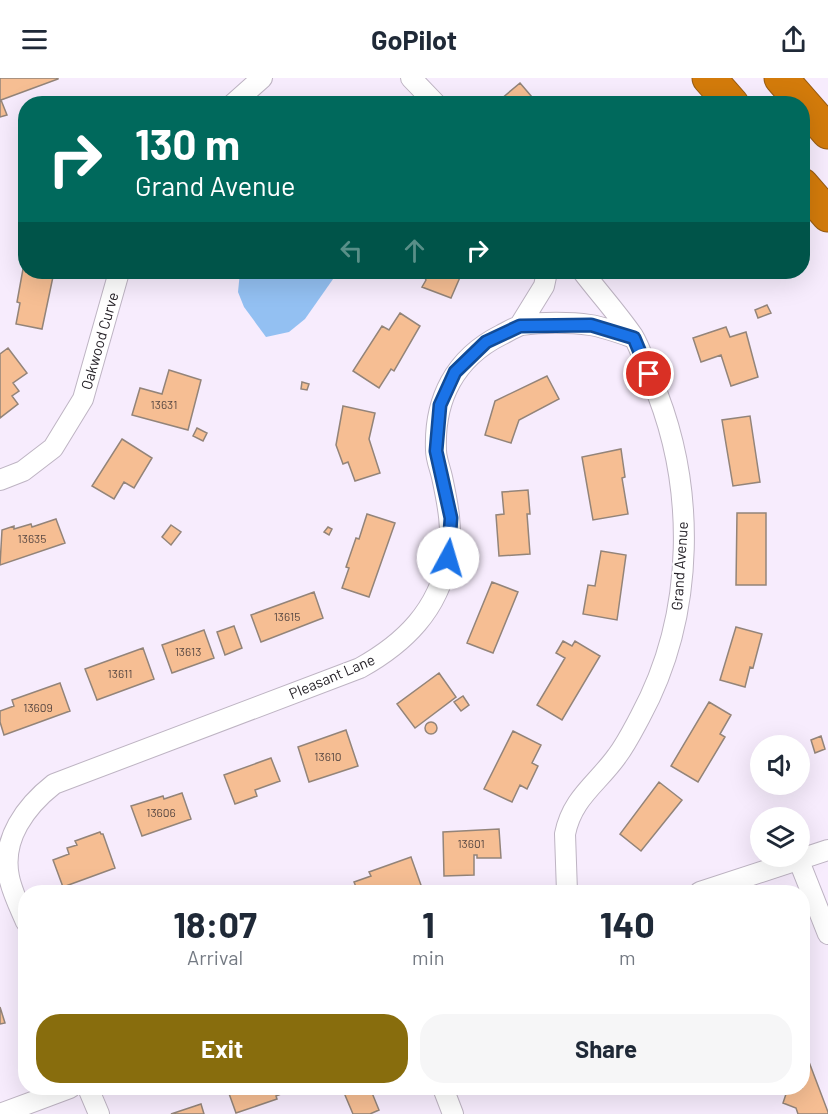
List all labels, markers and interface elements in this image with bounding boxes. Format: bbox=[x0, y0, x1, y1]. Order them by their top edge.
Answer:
icon: menu bbox=[18, 23, 51, 56]
text: GoPilot bbox=[371, 23, 457, 55]
icon: share bbox=[777, 23, 810, 56]
text: 130 m bbox=[135, 118, 240, 168]
icon: right bbox=[36, 120, 114, 198]
text: Grand Avenue bbox=[135, 169, 295, 201]
icon: left bbox=[335, 234, 368, 267]
icon: ahead bbox=[398, 234, 431, 267]
icon: right bbox=[461, 234, 494, 267]
street label: Oakwood Curve bbox=[77, 290, 122, 391]
pin bbox=[623, 348, 674, 399]
icon: arrive bbox=[632, 357, 665, 390]
house number: 13631 bbox=[151, 397, 177, 411]
street label: Grand Avenue bbox=[667, 521, 691, 611]
position arrow bbox=[416, 526, 480, 590]
house number: 13635 bbox=[18, 531, 46, 545]
house number: 13615 bbox=[274, 609, 300, 623]
house number: 13613 bbox=[175, 644, 201, 658]
street label: Pleasant Lane bbox=[286, 650, 377, 702]
house number: 13611 bbox=[108, 666, 132, 680]
house number: 13609 bbox=[23, 700, 53, 714]
map controls bbox=[750, 735, 810, 867]
button: sound bbox=[750, 735, 810, 795]
house number: 13610 bbox=[314, 749, 342, 763]
house number: 13606 bbox=[146, 805, 176, 819]
button: layers bbox=[750, 807, 810, 867]
house number: 13601 bbox=[457, 836, 485, 850]
text: 18:07 bbox=[173, 902, 257, 945]
text: 1 bbox=[422, 902, 435, 945]
text: 140 bbox=[600, 902, 655, 945]
text: Arrival bbox=[187, 945, 243, 969]
text: min bbox=[412, 945, 445, 969]
text: m bbox=[619, 945, 636, 969]
button: Exit bbox=[36, 1014, 408, 1083]
button: Share bbox=[420, 1014, 792, 1083]

